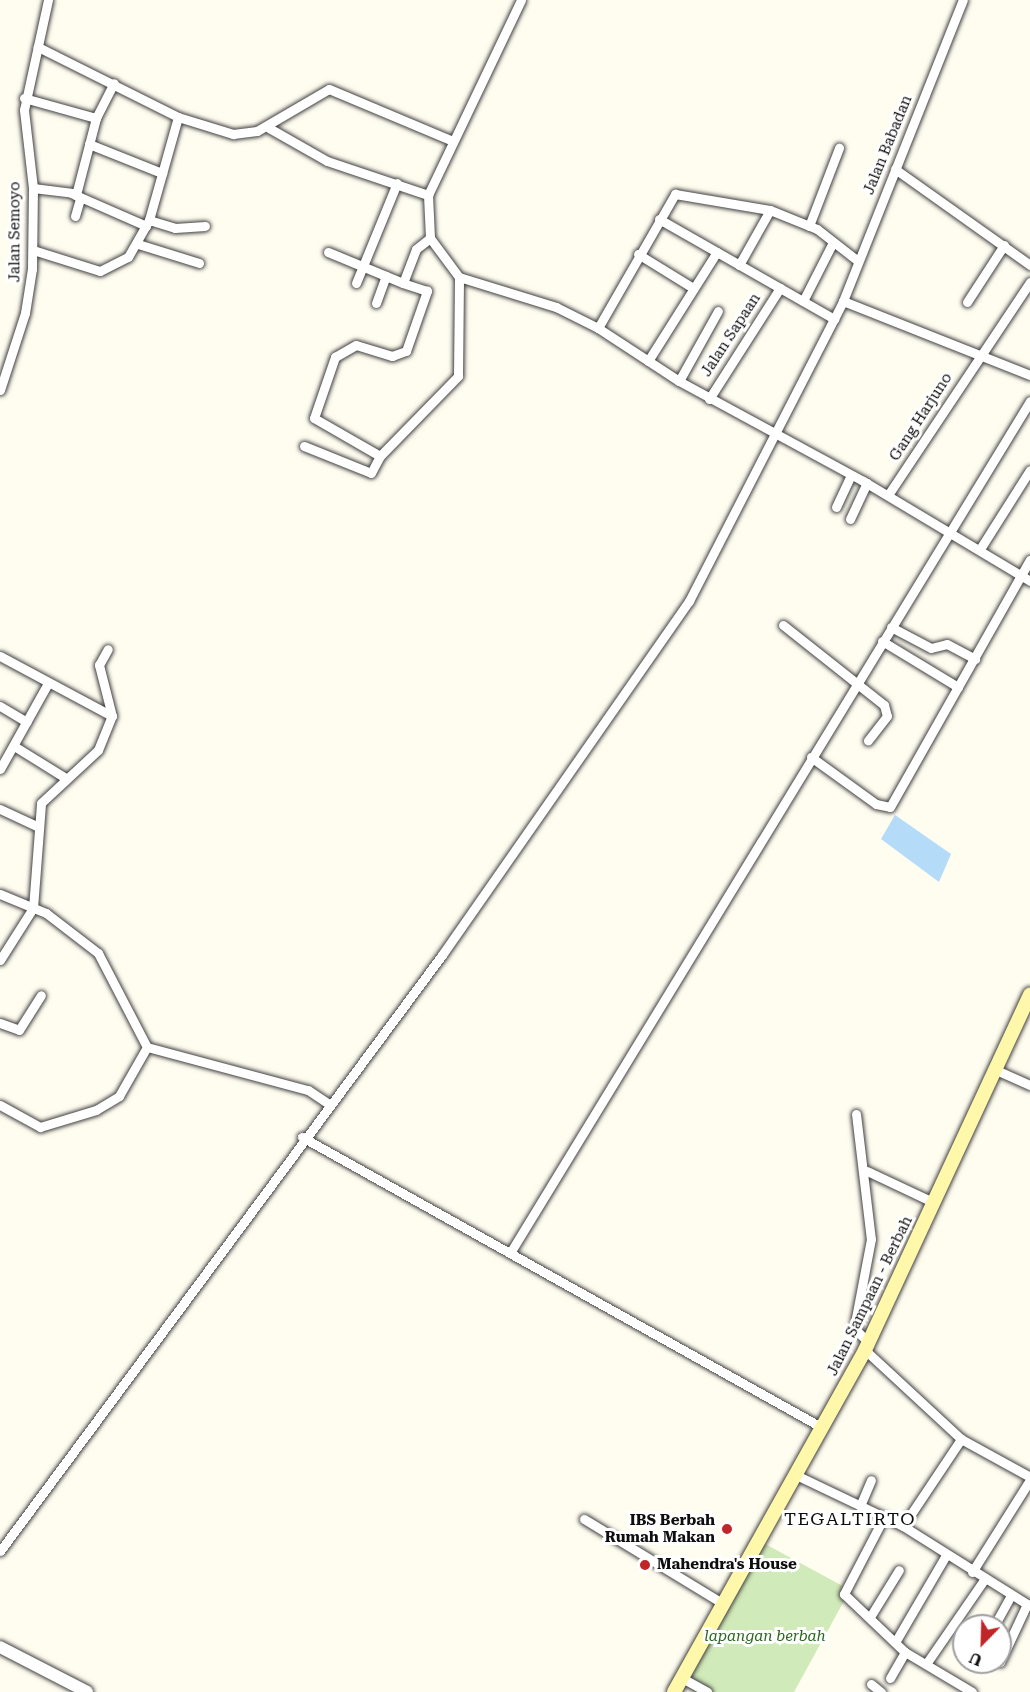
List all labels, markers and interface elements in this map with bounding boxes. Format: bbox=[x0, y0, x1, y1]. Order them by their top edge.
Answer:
street label: Jalan Babadan bbox=[860, 93, 916, 197]
street label: Jalan Semoyo bbox=[6, 182, 24, 282]
street label: Jalan Sapaan bbox=[697, 290, 765, 380]
street label: Gang Harjuno bbox=[886, 370, 956, 464]
street label: Jalan Sampaan - Berbah bbox=[824, 1213, 916, 1379]
district label: TEGALTIRTO bbox=[784, 1508, 916, 1530]
place label: IBS Berbah Rumah Makan bbox=[605, 1511, 715, 1546]
marker: IBS Berbah Rumah Makan bbox=[720, 1522, 734, 1536]
place label: Mahendra's House bbox=[657, 1556, 797, 1574]
marker: Mahendra's House bbox=[638, 1558, 652, 1572]
north arrow bbox=[952, 1614, 1012, 1674]
park label: lapangan berbah bbox=[704, 1628, 826, 1646]
text: U bbox=[966, 1648, 985, 1670]

